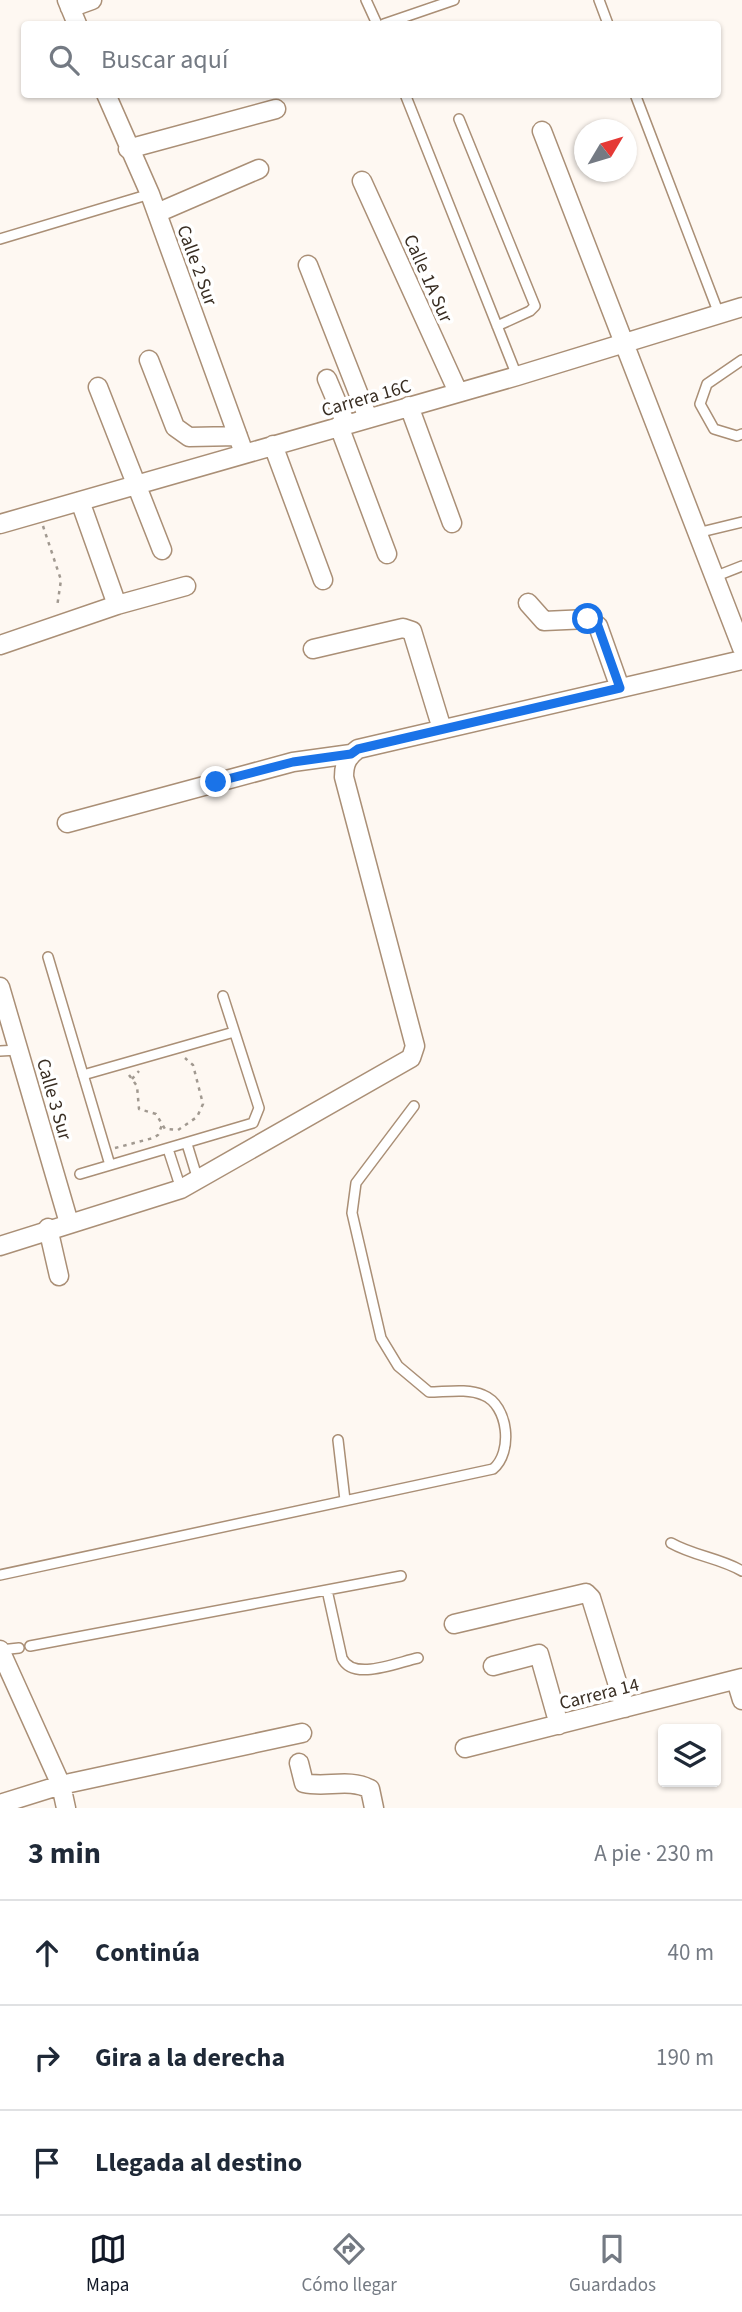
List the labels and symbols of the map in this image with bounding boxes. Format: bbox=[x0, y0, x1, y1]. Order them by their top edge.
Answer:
north arrow bbox=[574, 119, 637, 182]
street label: Calle 2 Sur bbox=[170, 222, 224, 310]
street label: Calle 1A Sur bbox=[396, 230, 459, 327]
street label: Carrera 16C bbox=[318, 373, 415, 424]
route start bbox=[572, 603, 603, 634]
route end bbox=[200, 766, 231, 797]
street label: Calle 3 Sur bbox=[29, 1055, 78, 1144]
street label: Carrera 14 bbox=[557, 1672, 642, 1717]

